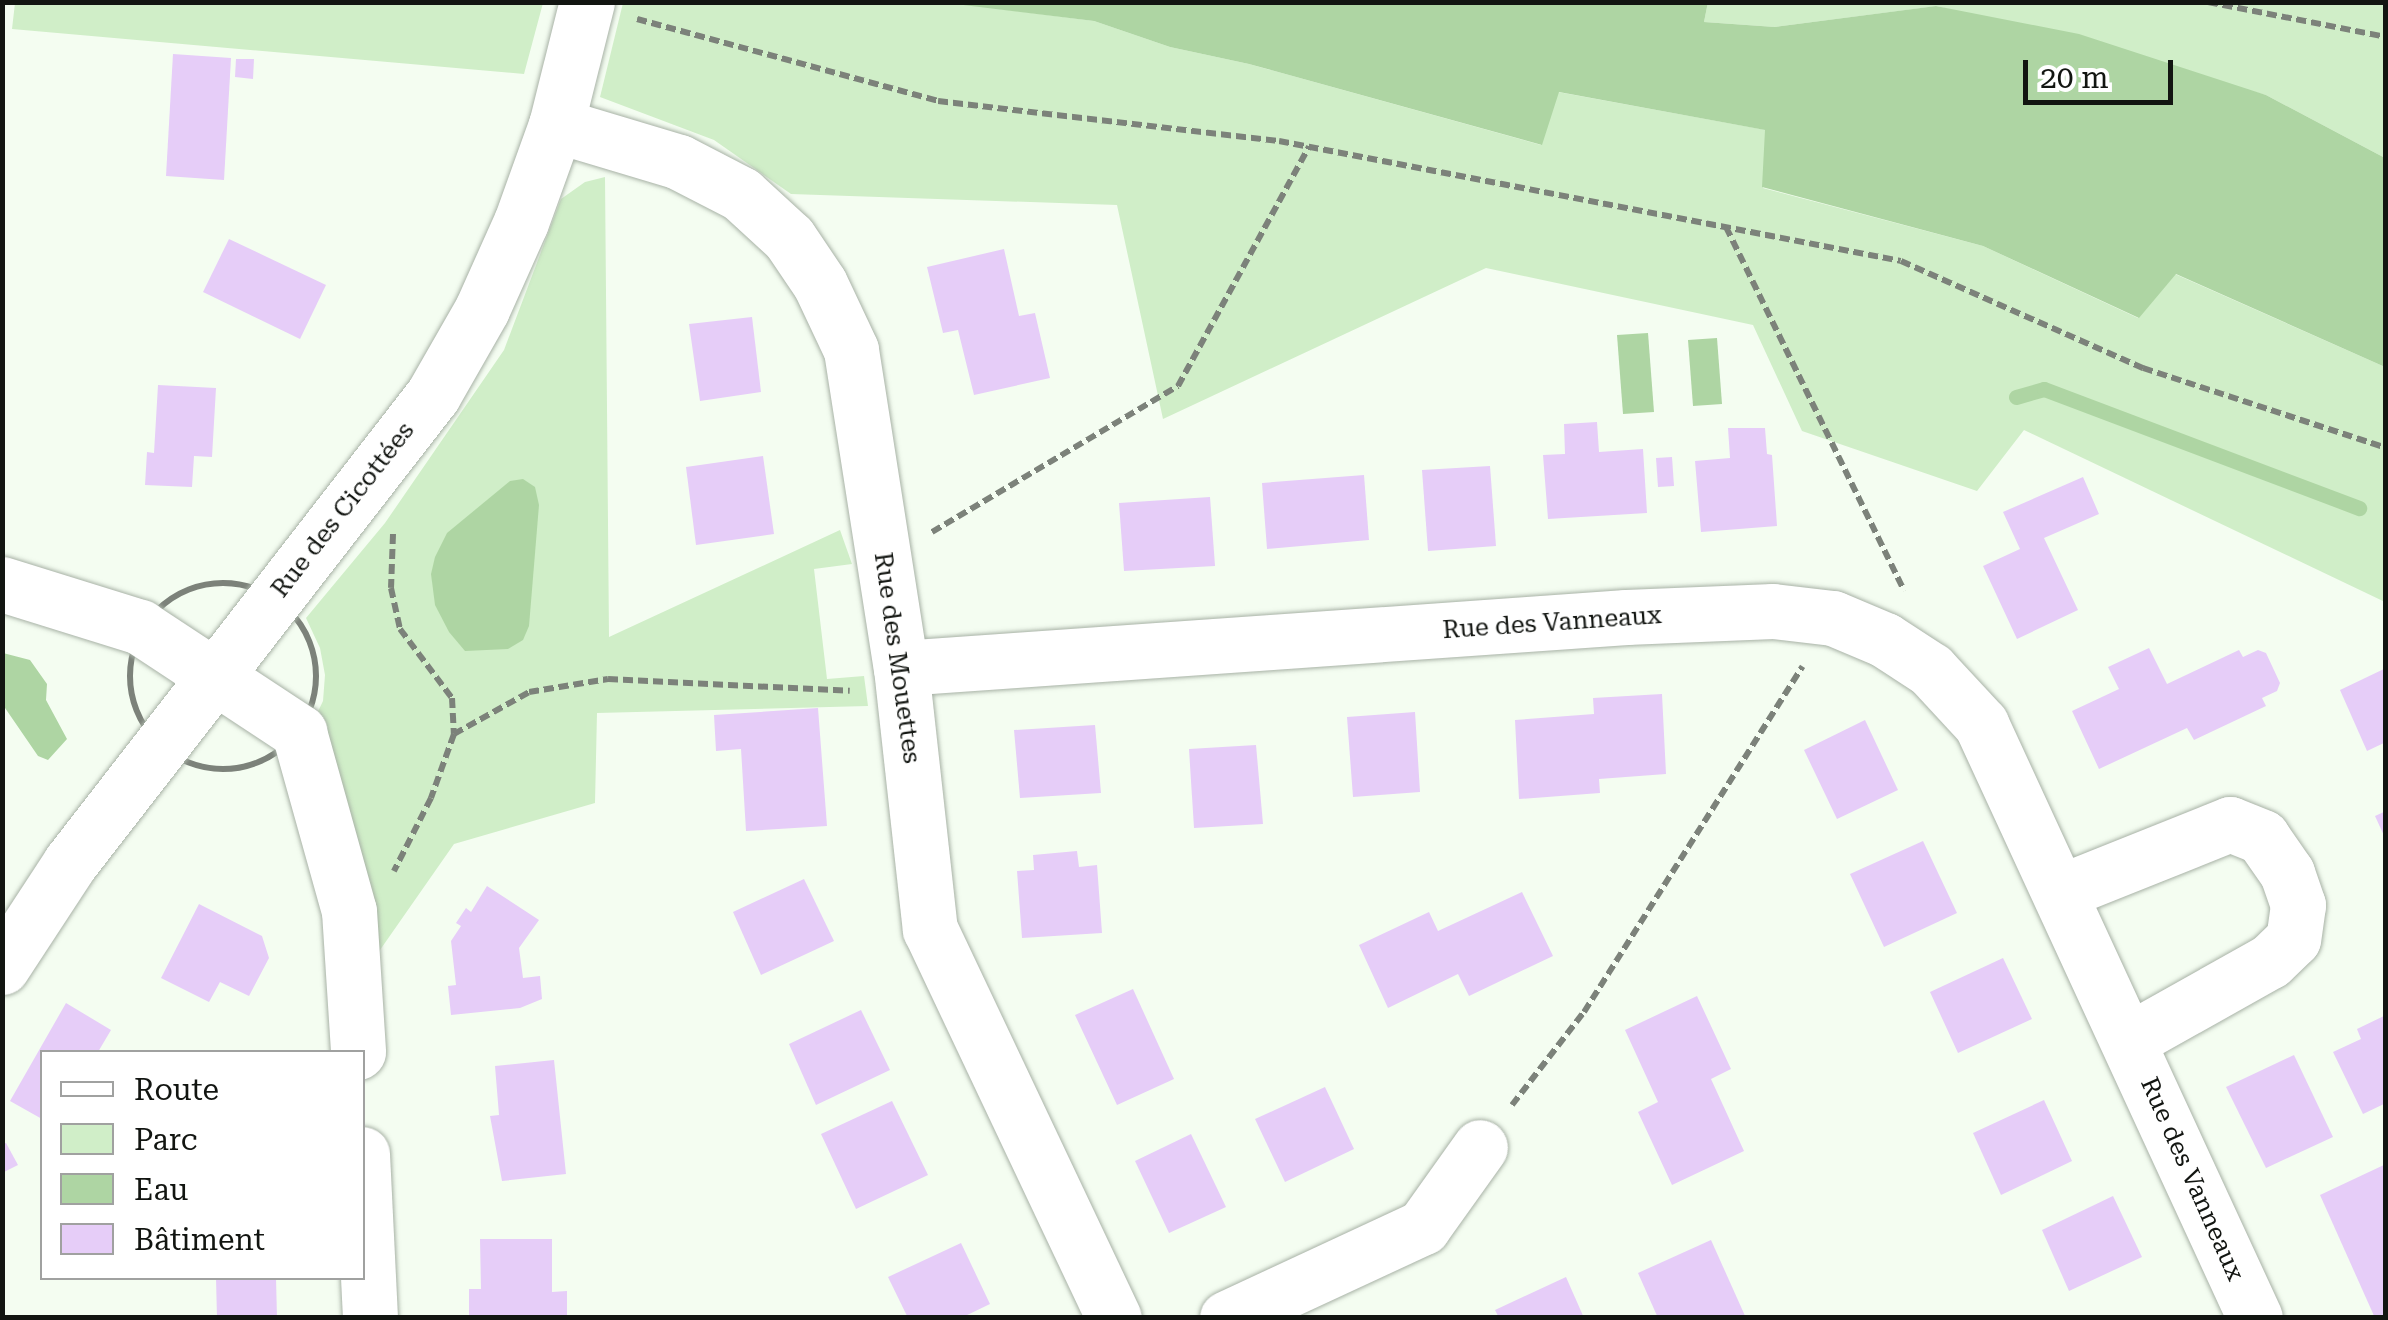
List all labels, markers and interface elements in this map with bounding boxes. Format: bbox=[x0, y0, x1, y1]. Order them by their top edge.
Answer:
scale bar bbox=[2028, 40, 2178, 102]
text: 20 m bbox=[2040, 60, 2109, 95]
street label: Rue des Cicottées bbox=[265, 416, 421, 604]
street label: Rue des Mouettes bbox=[867, 550, 927, 766]
street label: Rue des Vanneaux bbox=[1442, 600, 1662, 646]
legend bbox=[40, 1050, 365, 1280]
text: Route bbox=[134, 1072, 219, 1107]
street label: Rue des Vanneaux bbox=[2134, 1073, 2250, 1285]
text: Parc bbox=[134, 1122, 198, 1157]
text: Eau bbox=[134, 1172, 188, 1207]
text: Bâtiment bbox=[134, 1222, 265, 1257]

